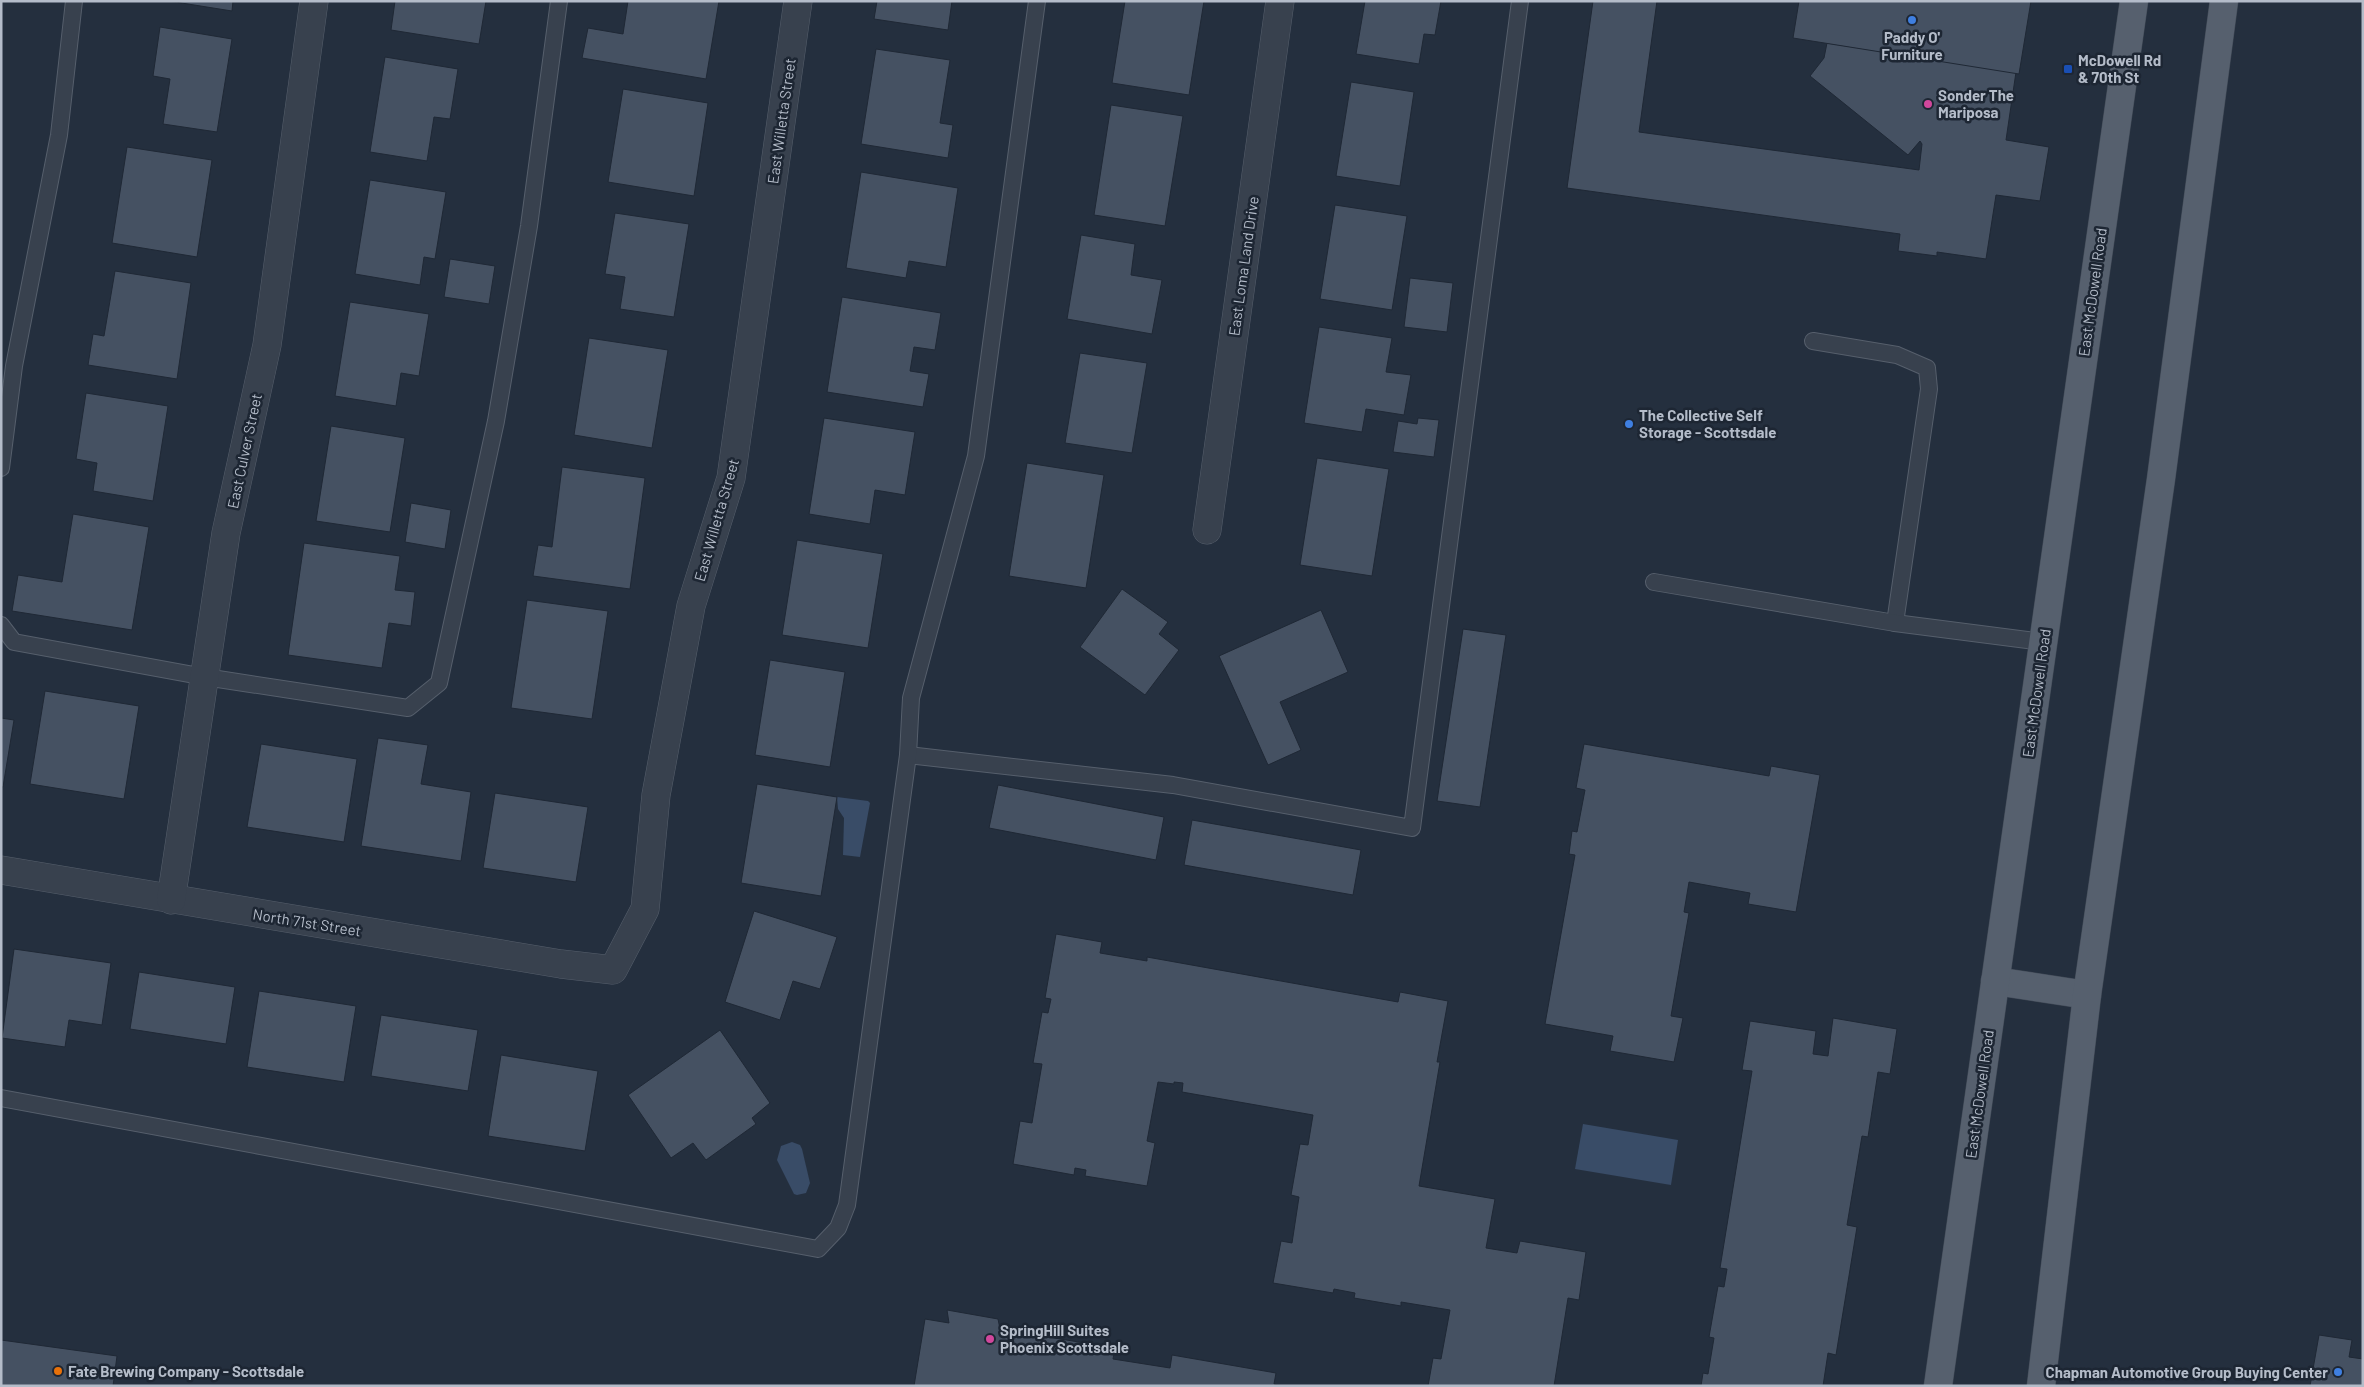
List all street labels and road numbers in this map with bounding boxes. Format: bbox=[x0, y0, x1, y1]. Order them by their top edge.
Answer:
street label: East Willetta Street bbox=[763, 57, 799, 185]
street label: East Loma Land Drive bbox=[1224, 195, 1262, 337]
street label: East McDowell Road bbox=[2074, 227, 2110, 357]
street label: East Culver Street bbox=[223, 392, 265, 510]
street label: East Willetta Street bbox=[690, 457, 742, 583]
street label: East McDowell Road bbox=[2018, 628, 2054, 758]
street label: North 71st Street bbox=[252, 905, 362, 939]
street label: East McDowell Road bbox=[1961, 1029, 1997, 1159]

